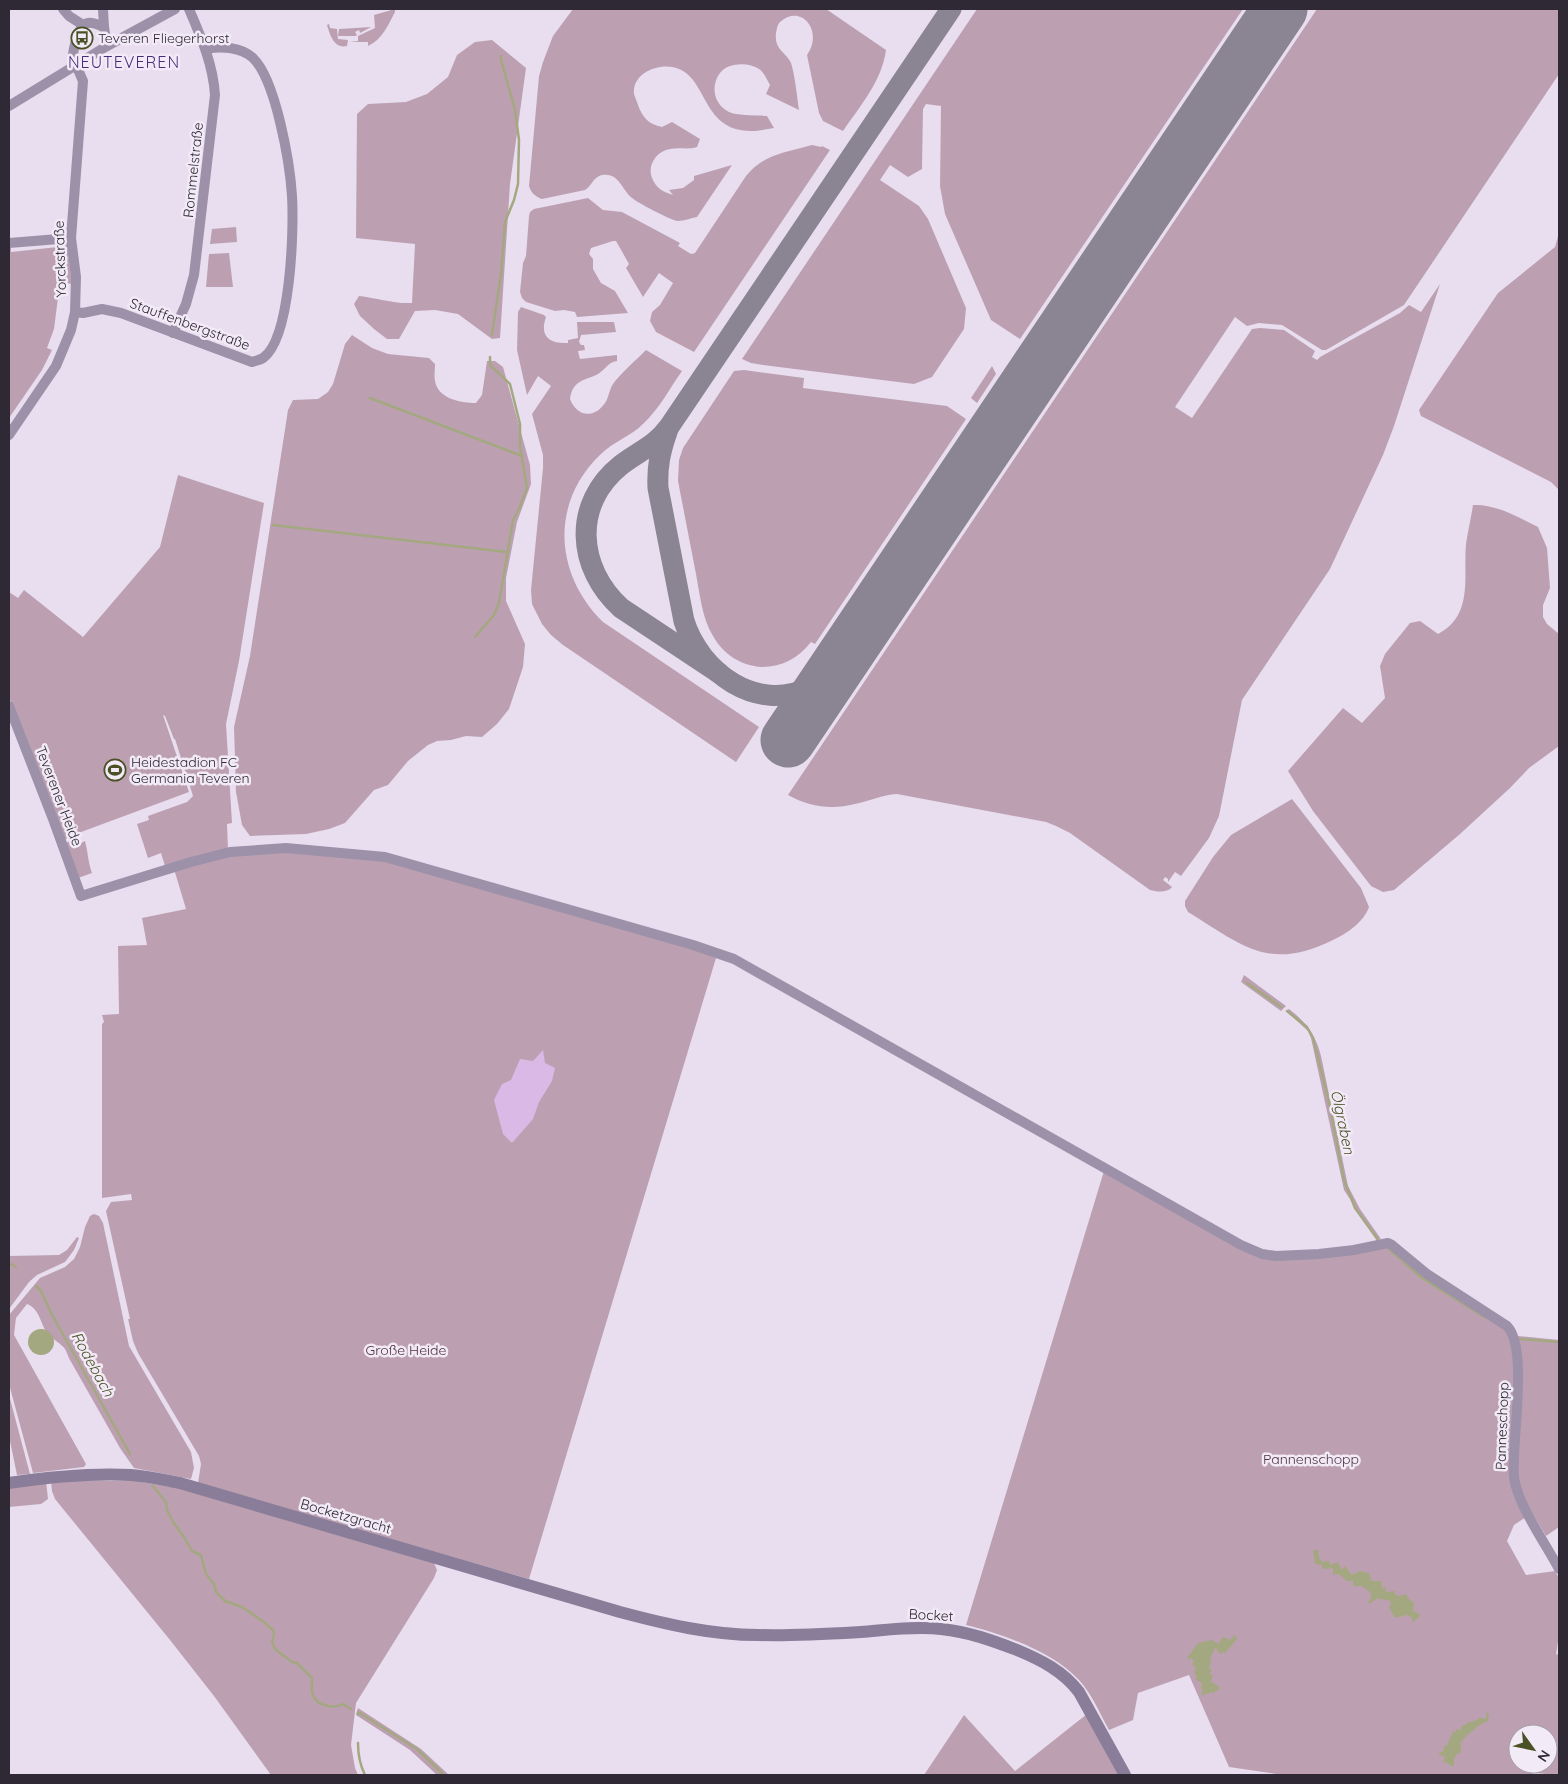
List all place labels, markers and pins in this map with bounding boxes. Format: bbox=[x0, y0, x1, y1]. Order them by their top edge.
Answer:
bus stop icon: Teveren Fliegerhorst bbox=[70, 26, 94, 50]
place label: Teveren Fliegerhorst bbox=[98, 29, 230, 47]
place label: Heidestadion FC Germania Teveren bbox=[131, 753, 250, 787]
sports icon: Heidestadion FC Germania Teveren bbox=[103, 758, 127, 782]

